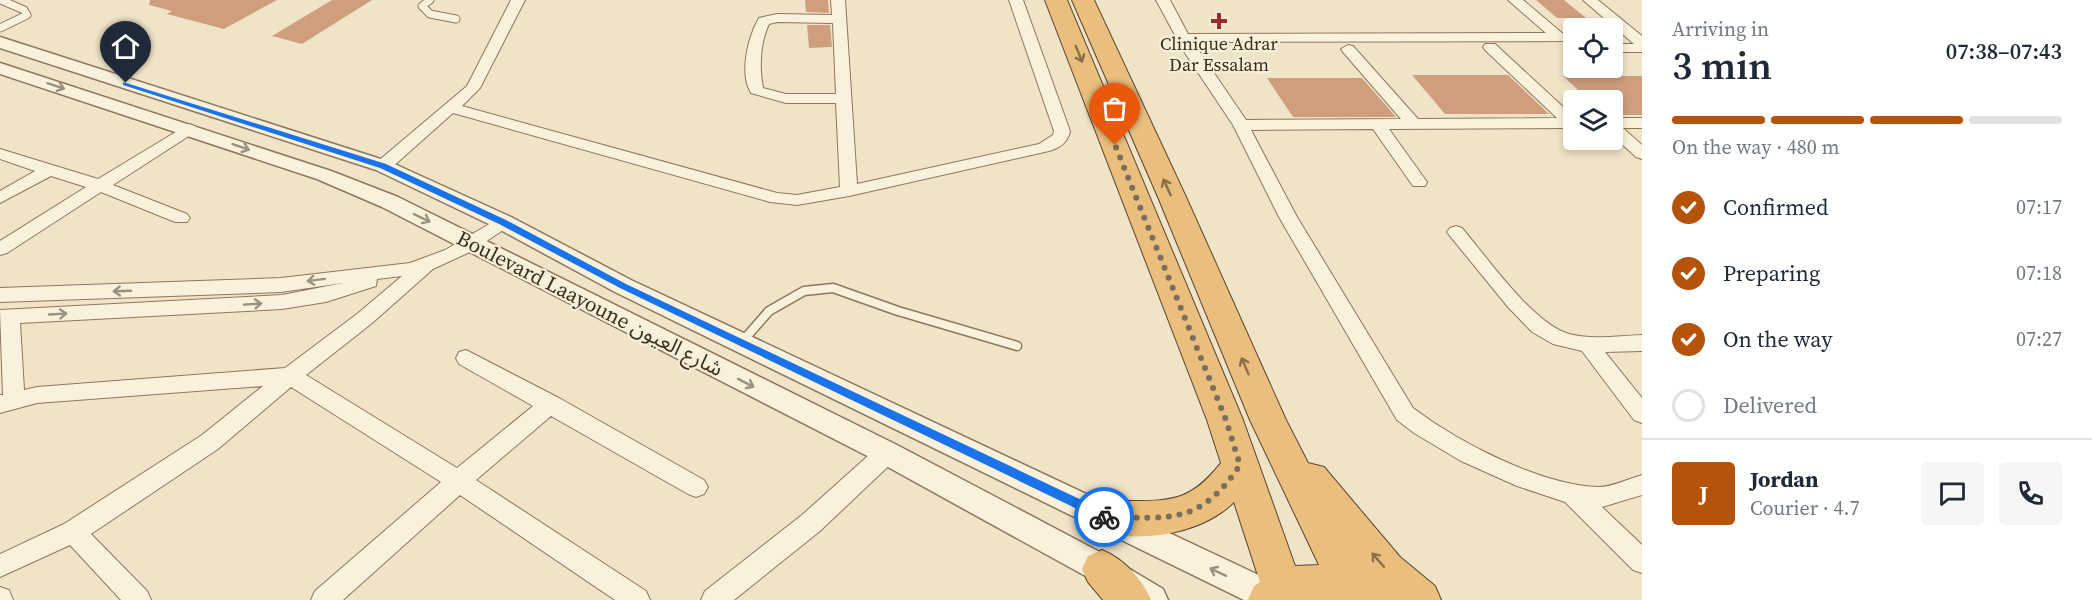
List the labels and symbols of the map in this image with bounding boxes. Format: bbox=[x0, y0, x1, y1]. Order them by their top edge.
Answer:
marker: Clinique Adrar Dar Essalam bbox=[1210, 12, 1228, 30]
pin bbox=[100, 21, 151, 83]
place label: Clinique Adrar Dar Essalam bbox=[1160, 31, 1278, 77]
one-way arrow bbox=[1074, 44, 1085, 63]
one-way arrow bbox=[46, 81, 65, 92]
pin bbox=[1089, 83, 1140, 145]
one-way arrow bbox=[231, 142, 250, 153]
one-way arrow bbox=[1161, 179, 1173, 197]
one-way arrow bbox=[413, 213, 431, 224]
street label: Boulevard Laayoune شارع العيون bbox=[451, 223, 728, 384]
one-way arrow bbox=[307, 275, 327, 286]
one-way arrow bbox=[112, 285, 132, 296]
one-way arrow bbox=[243, 298, 263, 309]
one-way arrow bbox=[48, 308, 68, 319]
one-way arrow bbox=[1239, 357, 1250, 376]
one-way arrow bbox=[736, 378, 754, 389]
courier bbox=[1074, 487, 1134, 547]
one-way arrow bbox=[1371, 552, 1384, 568]
one-way arrow bbox=[1210, 565, 1228, 577]

